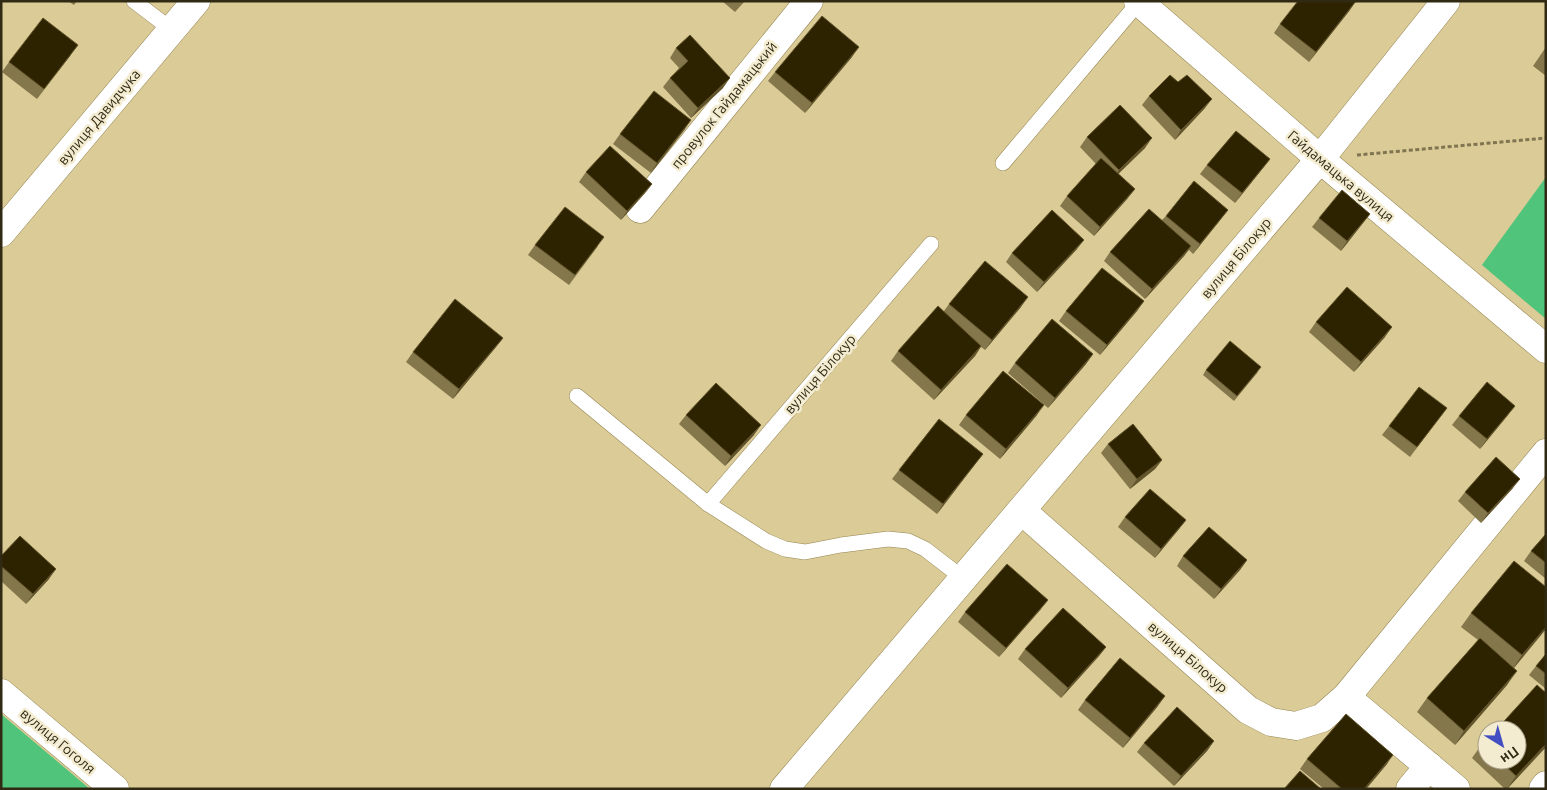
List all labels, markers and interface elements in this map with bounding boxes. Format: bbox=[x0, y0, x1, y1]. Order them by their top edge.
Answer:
street label: провулок Гайдамацький bbox=[668, 38, 780, 172]
street label: вулиця Давидчука bbox=[55, 66, 143, 168]
street label: Гайдамацька вулиця bbox=[1285, 127, 1397, 225]
street label: вулиця Білокур bbox=[1198, 214, 1274, 302]
street label: вулиця Білокур bbox=[781, 331, 859, 417]
street label: вулиця Білокур bbox=[1145, 618, 1231, 696]
street label: вулиця Гоголя bbox=[17, 705, 99, 777]
north arrow bbox=[1477, 720, 1527, 770]
text: Пн bbox=[1498, 743, 1522, 767]

